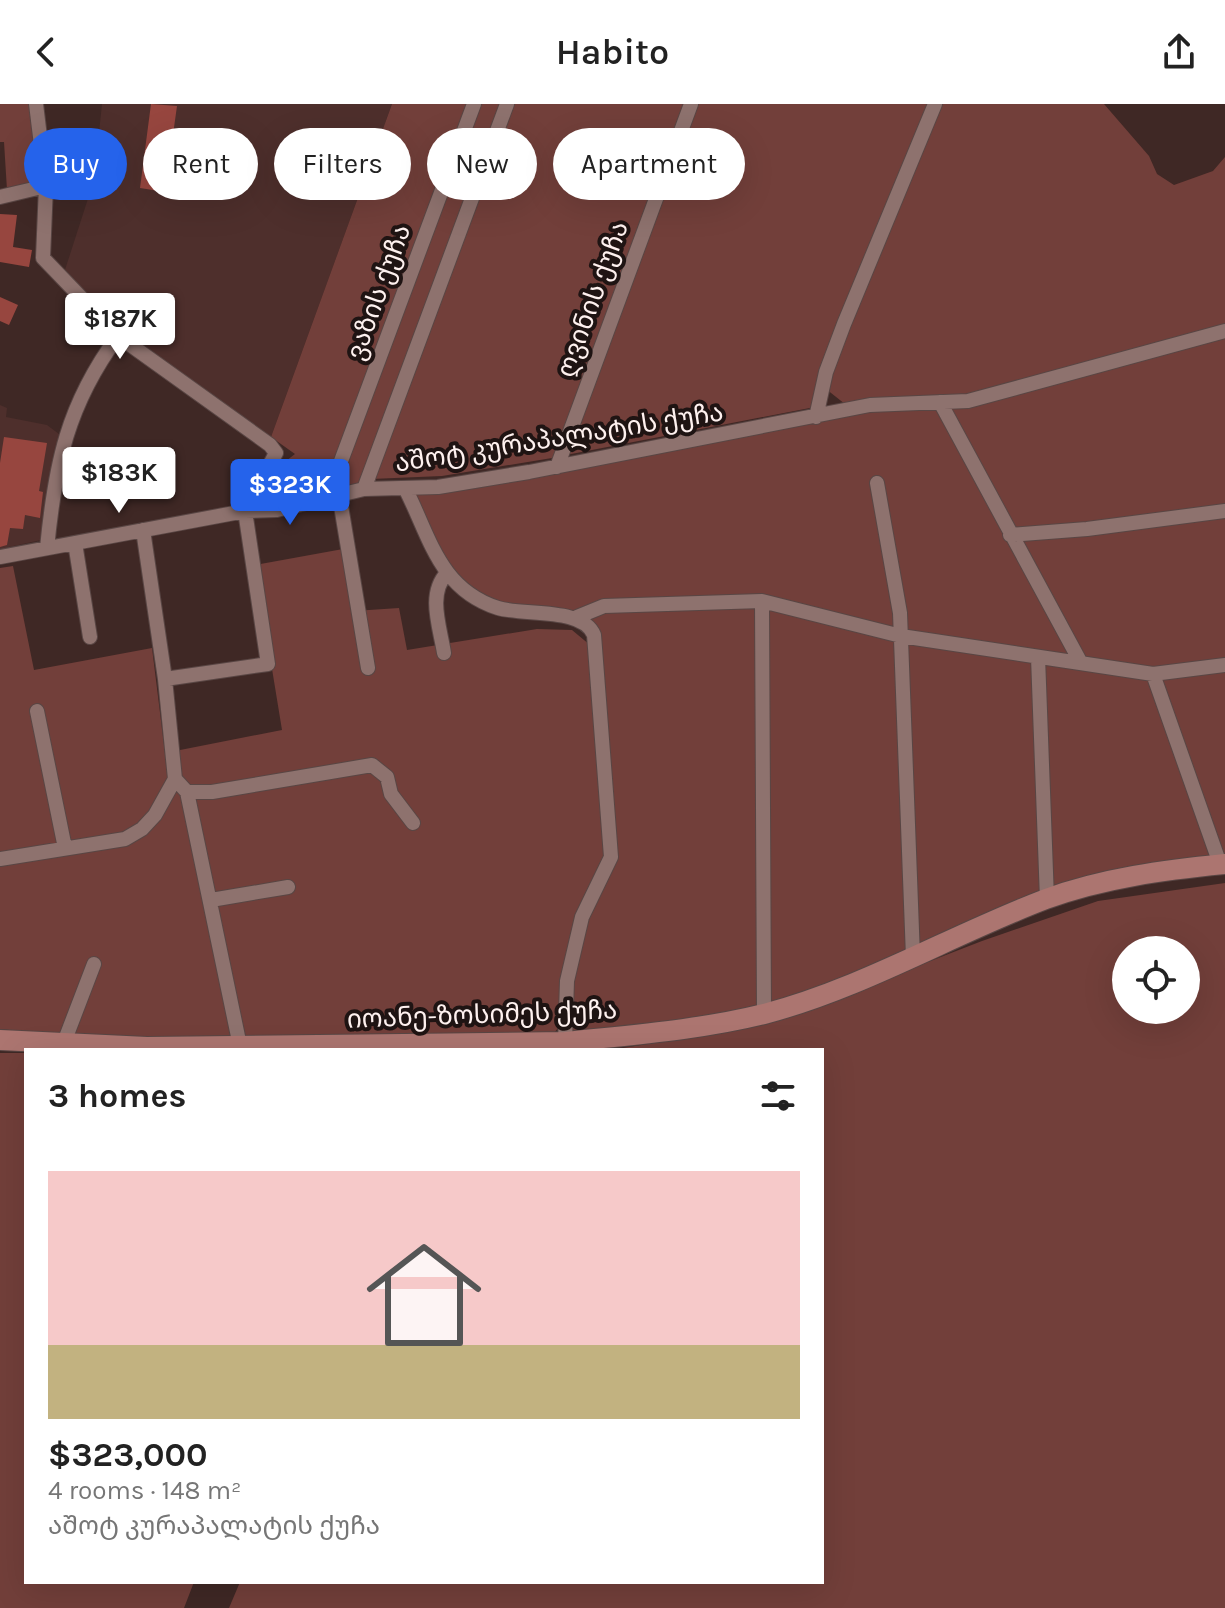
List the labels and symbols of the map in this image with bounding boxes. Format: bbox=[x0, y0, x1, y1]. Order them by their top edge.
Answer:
street label: ღვინის ქუჩა bbox=[550, 217, 635, 381]
street label: ვაზის ქუჩა bbox=[340, 220, 417, 364]
pin: $187K bbox=[64, 293, 176, 361]
street label: აშოტ კურაპალატის ქუჩა bbox=[393, 396, 725, 479]
pin: $183K bbox=[63, 447, 175, 515]
pin: $323K bbox=[234, 459, 346, 527]
street label: იოანე-ზოსიმეს ქუჩა bbox=[346, 994, 618, 1035]

